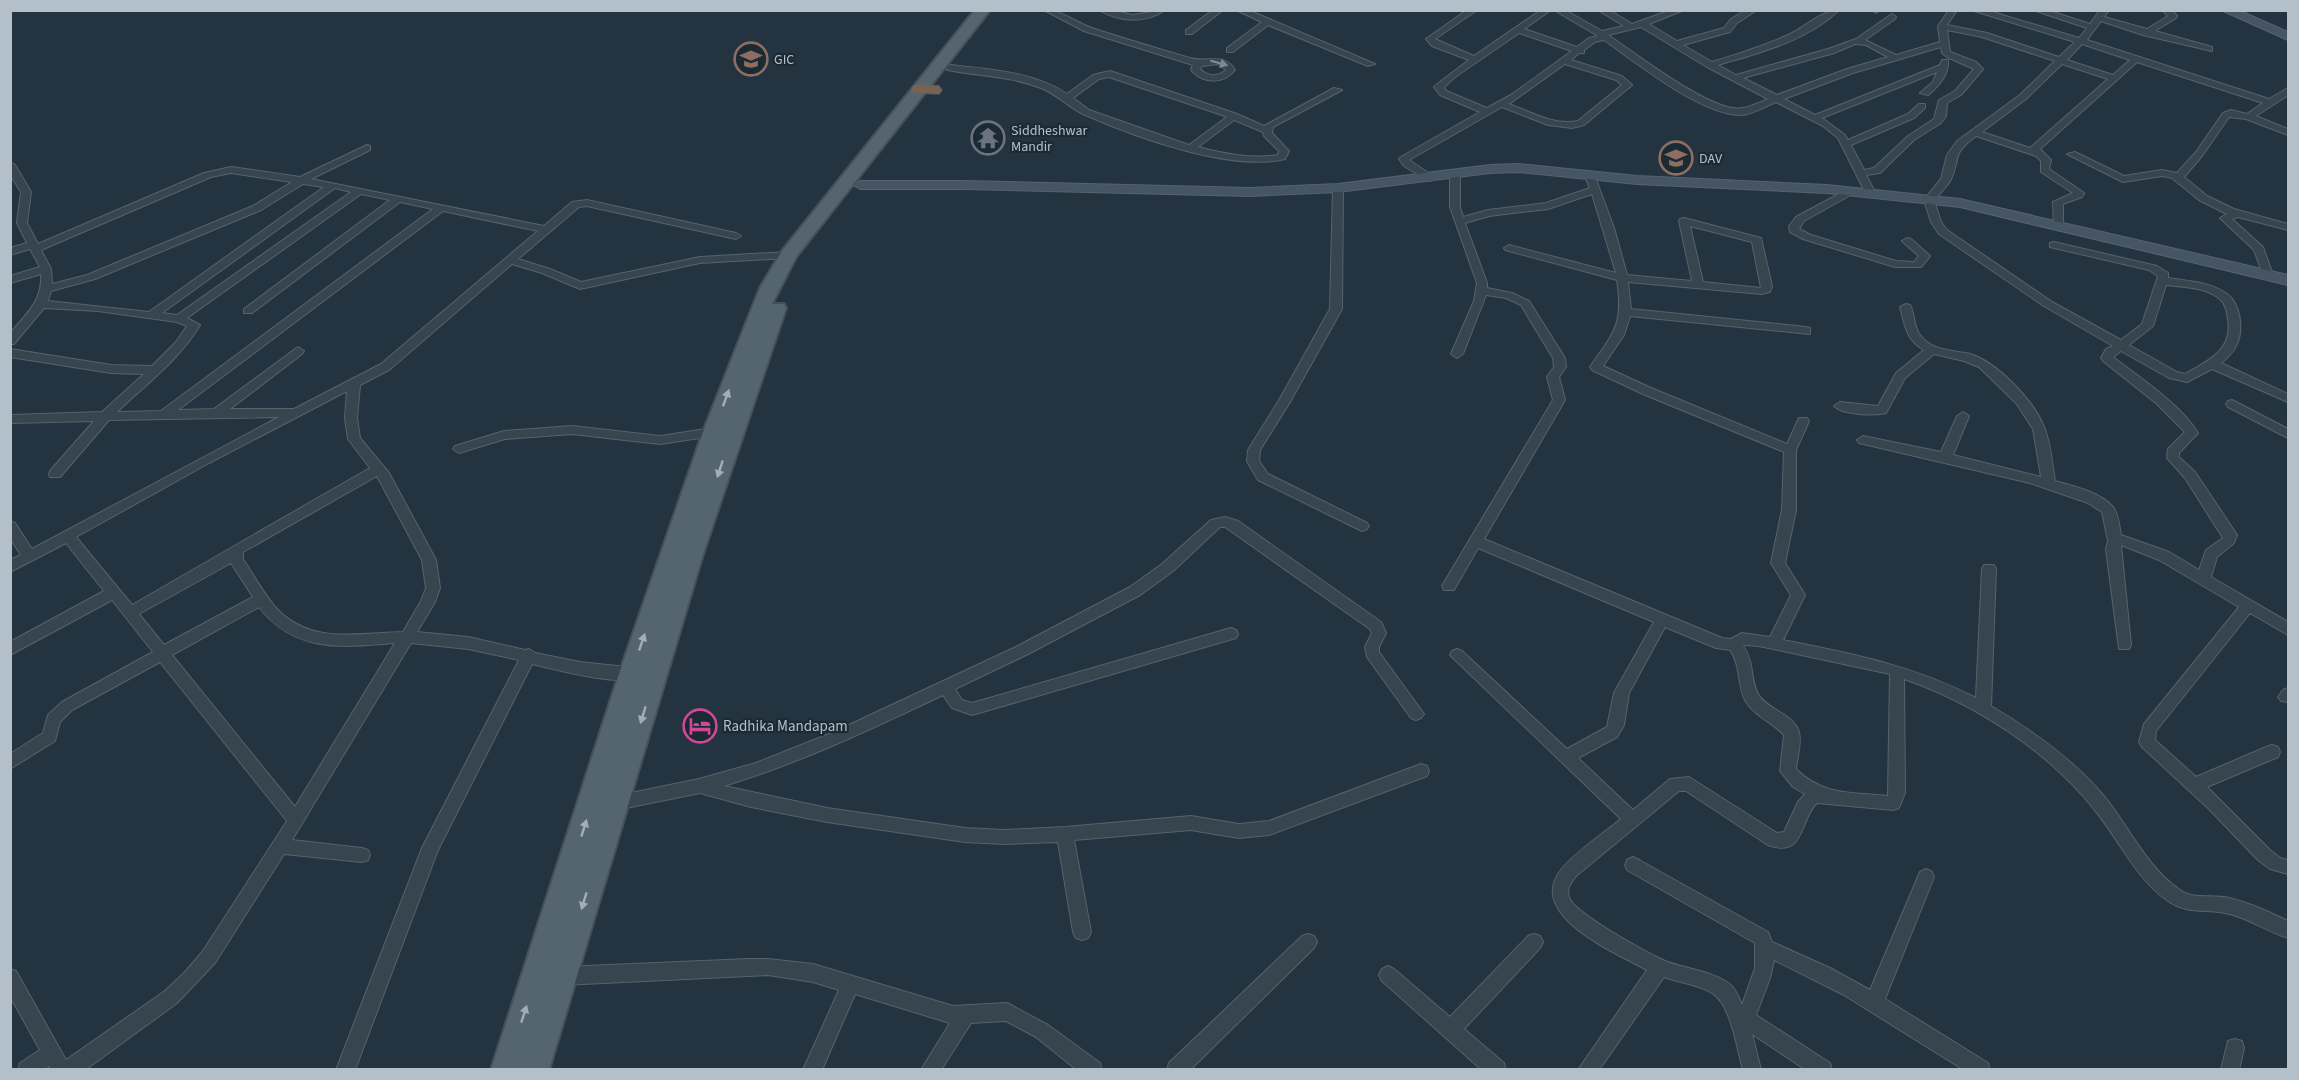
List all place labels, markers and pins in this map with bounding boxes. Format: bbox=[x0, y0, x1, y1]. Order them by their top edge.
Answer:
school or university icon: GIC bbox=[733, 41, 769, 77]
place label: GIC bbox=[774, 50, 794, 70]
temple icon: Siddheshwar Mandir bbox=[970, 120, 1006, 156]
place label: Siddheshwar Mandir bbox=[1011, 121, 1087, 157]
school or university icon: DAV bbox=[1658, 140, 1694, 176]
place label: DAV bbox=[1699, 149, 1723, 169]
hotel icon: Radhika Mandapam bbox=[682, 708, 718, 744]
place label: Radhika Mandapam bbox=[723, 716, 848, 737]

